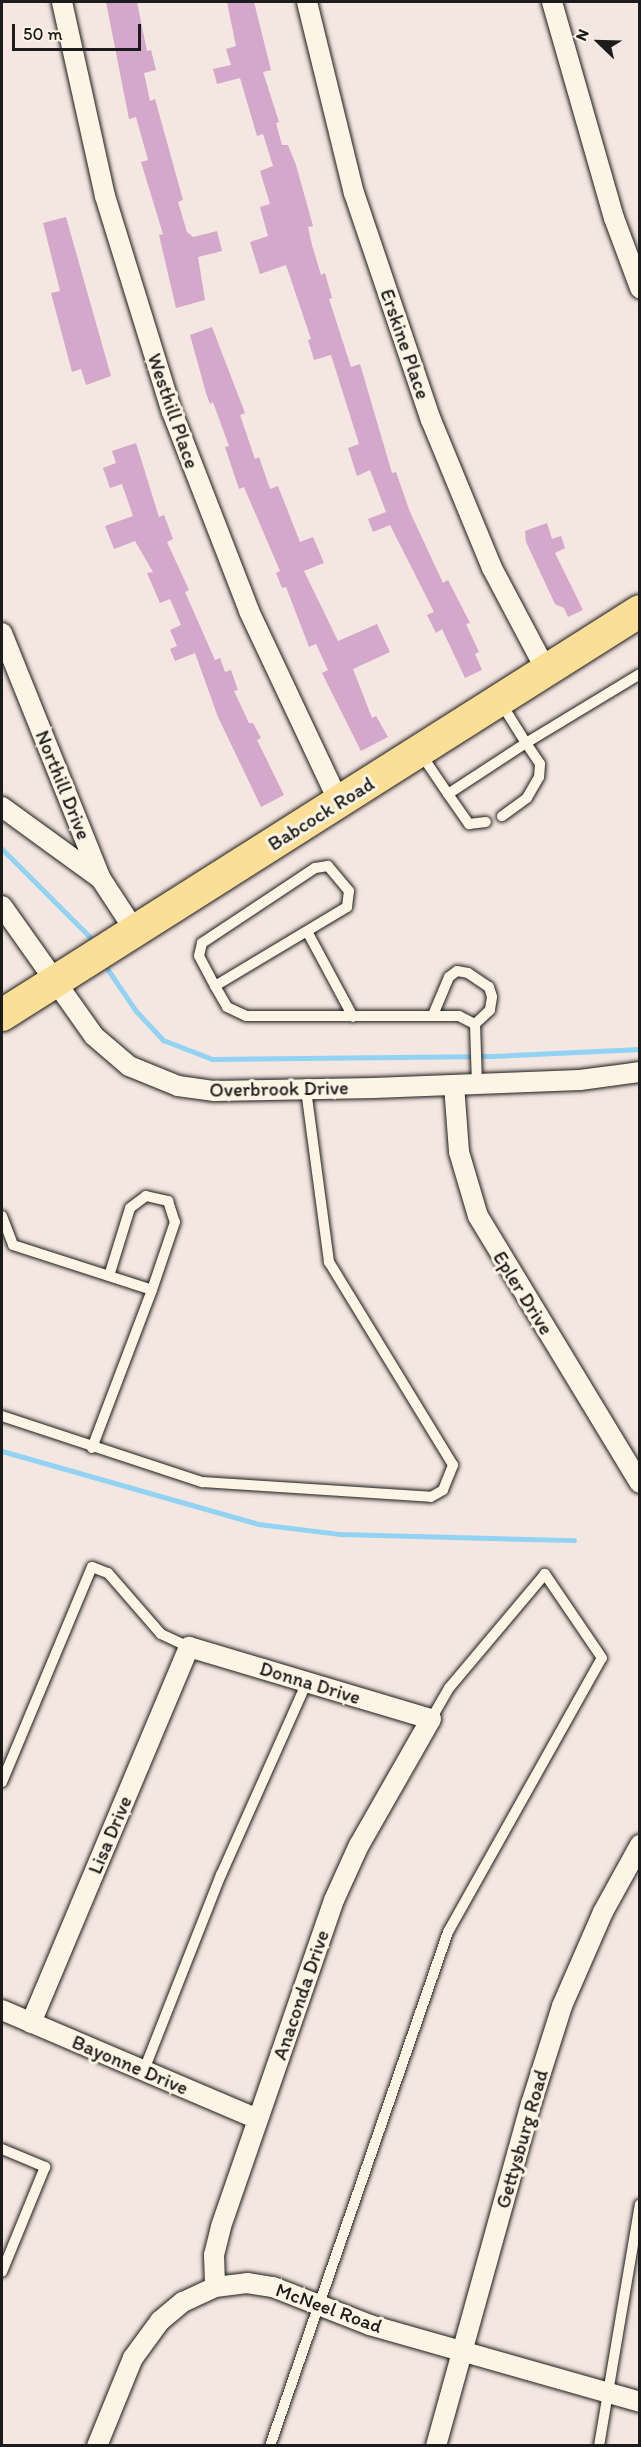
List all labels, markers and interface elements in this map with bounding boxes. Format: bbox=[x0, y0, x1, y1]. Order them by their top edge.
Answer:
scale bar bbox=[15, 12, 144, 50]
north arrow bbox=[569, 12, 629, 72]
text: 50 m bbox=[23, 23, 63, 45]
text: N bbox=[571, 26, 593, 43]
street label: Erskine Place bbox=[375, 286, 435, 402]
street label: Westhill Place bbox=[142, 350, 204, 472]
street label: Northill Drive bbox=[30, 727, 96, 843]
street label: Babcock Road bbox=[264, 772, 378, 856]
street label: Overbrook Drive bbox=[209, 1076, 349, 1102]
street label: Epler Drive bbox=[488, 1247, 558, 1339]
street label: Donna Drive bbox=[256, 1656, 364, 1710]
street label: Lisa Drive bbox=[83, 1792, 137, 1878]
street label: Anaconda Drive bbox=[267, 1927, 335, 2063]
street label: Bayonne Drive bbox=[68, 2030, 192, 2100]
street label: Gettysburg Road bbox=[491, 2067, 553, 2211]
street label: McNeel Road bbox=[273, 2278, 385, 2338]

